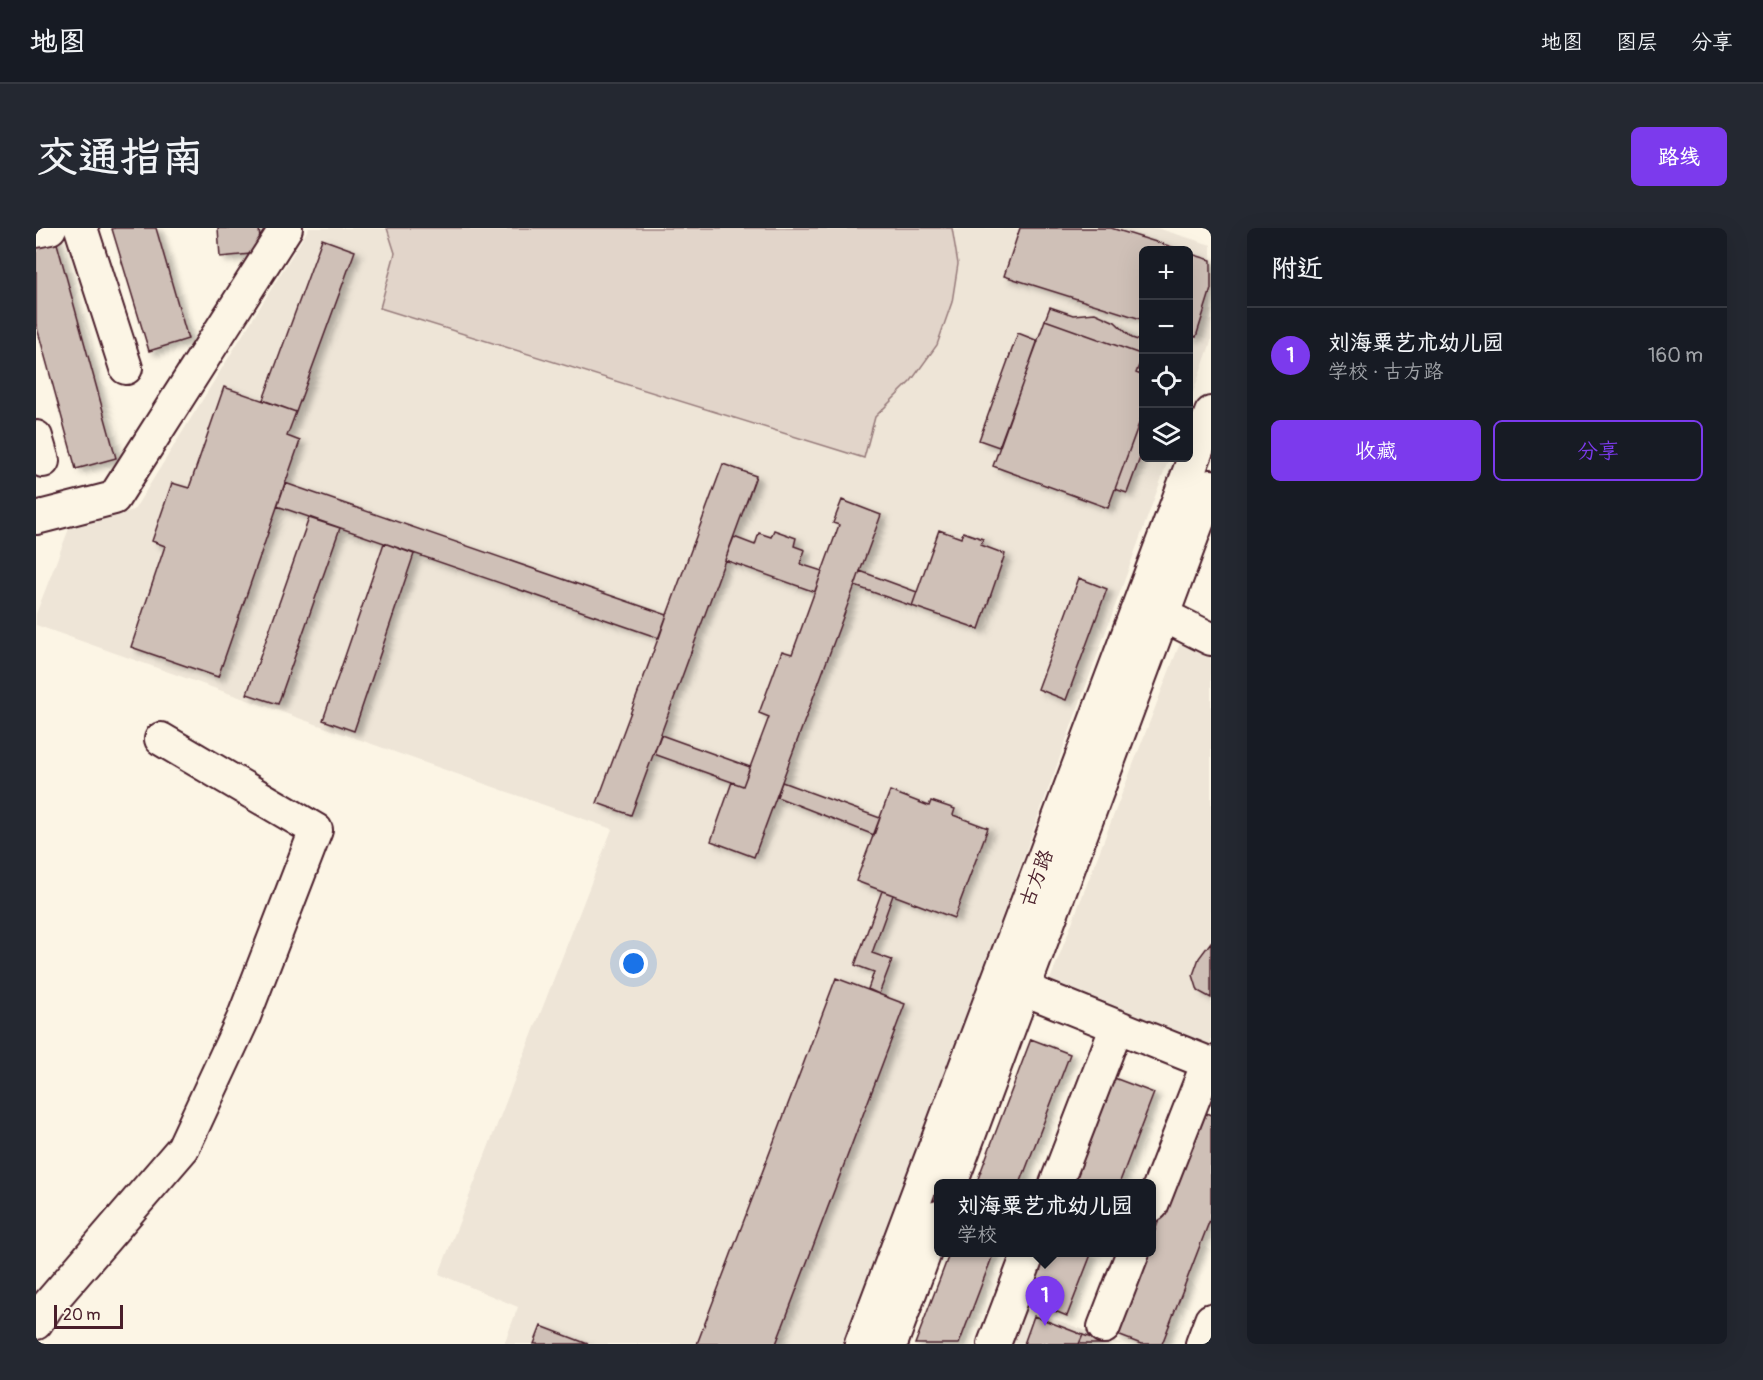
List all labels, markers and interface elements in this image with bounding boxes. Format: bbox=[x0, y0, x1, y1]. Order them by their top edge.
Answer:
text: 地图 bbox=[30, 25, 86, 60]
text: 地图 bbox=[1541, 29, 1583, 56]
text: 图层 bbox=[1616, 29, 1658, 56]
text: 分享 bbox=[1691, 29, 1733, 56]
button: 路线 bbox=[1631, 127, 1727, 186]
text: 交通指南 bbox=[36, 132, 204, 184]
map controls bbox=[1139, 246, 1193, 462]
button: + bbox=[1139, 246, 1193, 300]
text: 附近 bbox=[1271, 253, 1323, 285]
button: − bbox=[1139, 300, 1193, 354]
text: 刘海粟艺术幼儿园 bbox=[1328, 329, 1504, 357]
text: 1 bbox=[1287, 343, 1294, 368]
text: 160 m bbox=[1648, 343, 1703, 368]
button: locate bbox=[1139, 354, 1193, 408]
text: 学校 · 古方路 bbox=[1328, 359, 1443, 384]
button: layers bbox=[1139, 408, 1193, 462]
button: 收藏 bbox=[1271, 420, 1481, 481]
button: 分享 bbox=[1493, 420, 1703, 481]
street label: 古方路 bbox=[1014, 845, 1059, 911]
your location bbox=[619, 949, 648, 978]
popup bbox=[934, 1179, 1156, 1257]
text: 刘海粟艺术幼儿园 bbox=[957, 1192, 1133, 1220]
text: 学校 bbox=[957, 1222, 997, 1247]
pin: 1 bbox=[1026, 1276, 1064, 1326]
scale bar bbox=[54, 1302, 123, 1330]
text: 20 m bbox=[63, 1305, 101, 1325]

